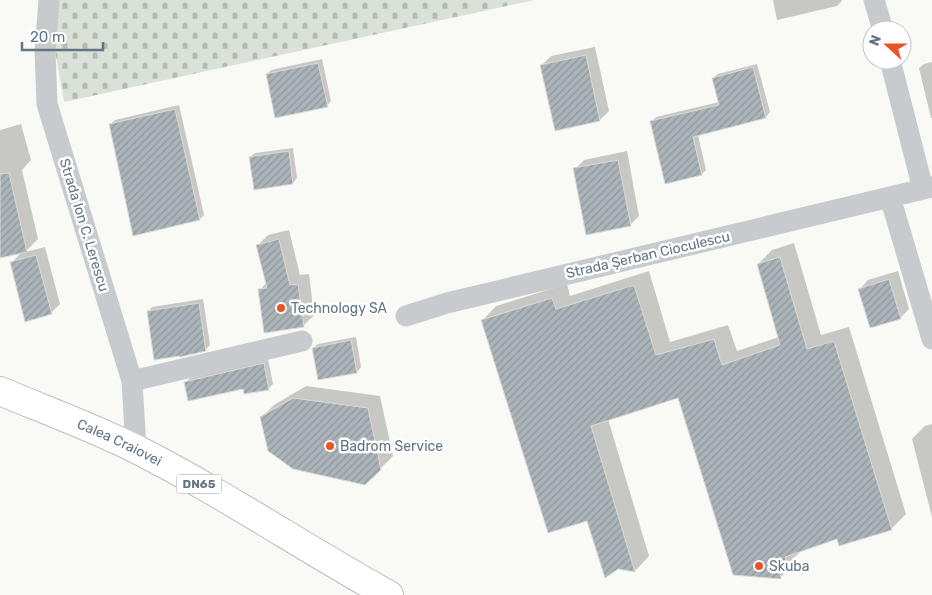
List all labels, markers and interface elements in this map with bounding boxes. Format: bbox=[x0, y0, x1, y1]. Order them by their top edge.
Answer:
scale bar bbox=[22, 20, 104, 52]
north arrow bbox=[862, 20, 912, 70]
text: 20 m bbox=[30, 28, 65, 46]
text: N bbox=[866, 33, 885, 48]
street label: Strada Ion C. Lerescu bbox=[56, 156, 112, 294]
street label: Strada Șerban Cioculescu bbox=[564, 228, 732, 282]
place label: Technology SA bbox=[291, 300, 388, 317]
marker: Technology SA bbox=[275, 302, 287, 314]
street label: Calea Craiovei bbox=[75, 415, 165, 469]
place label: Badrom Service bbox=[340, 438, 443, 455]
marker: Badrom Service bbox=[324, 440, 336, 452]
road number: DN65 bbox=[176, 474, 222, 494]
place label: Skuba bbox=[769, 558, 809, 575]
marker: Skuba bbox=[753, 560, 765, 572]

